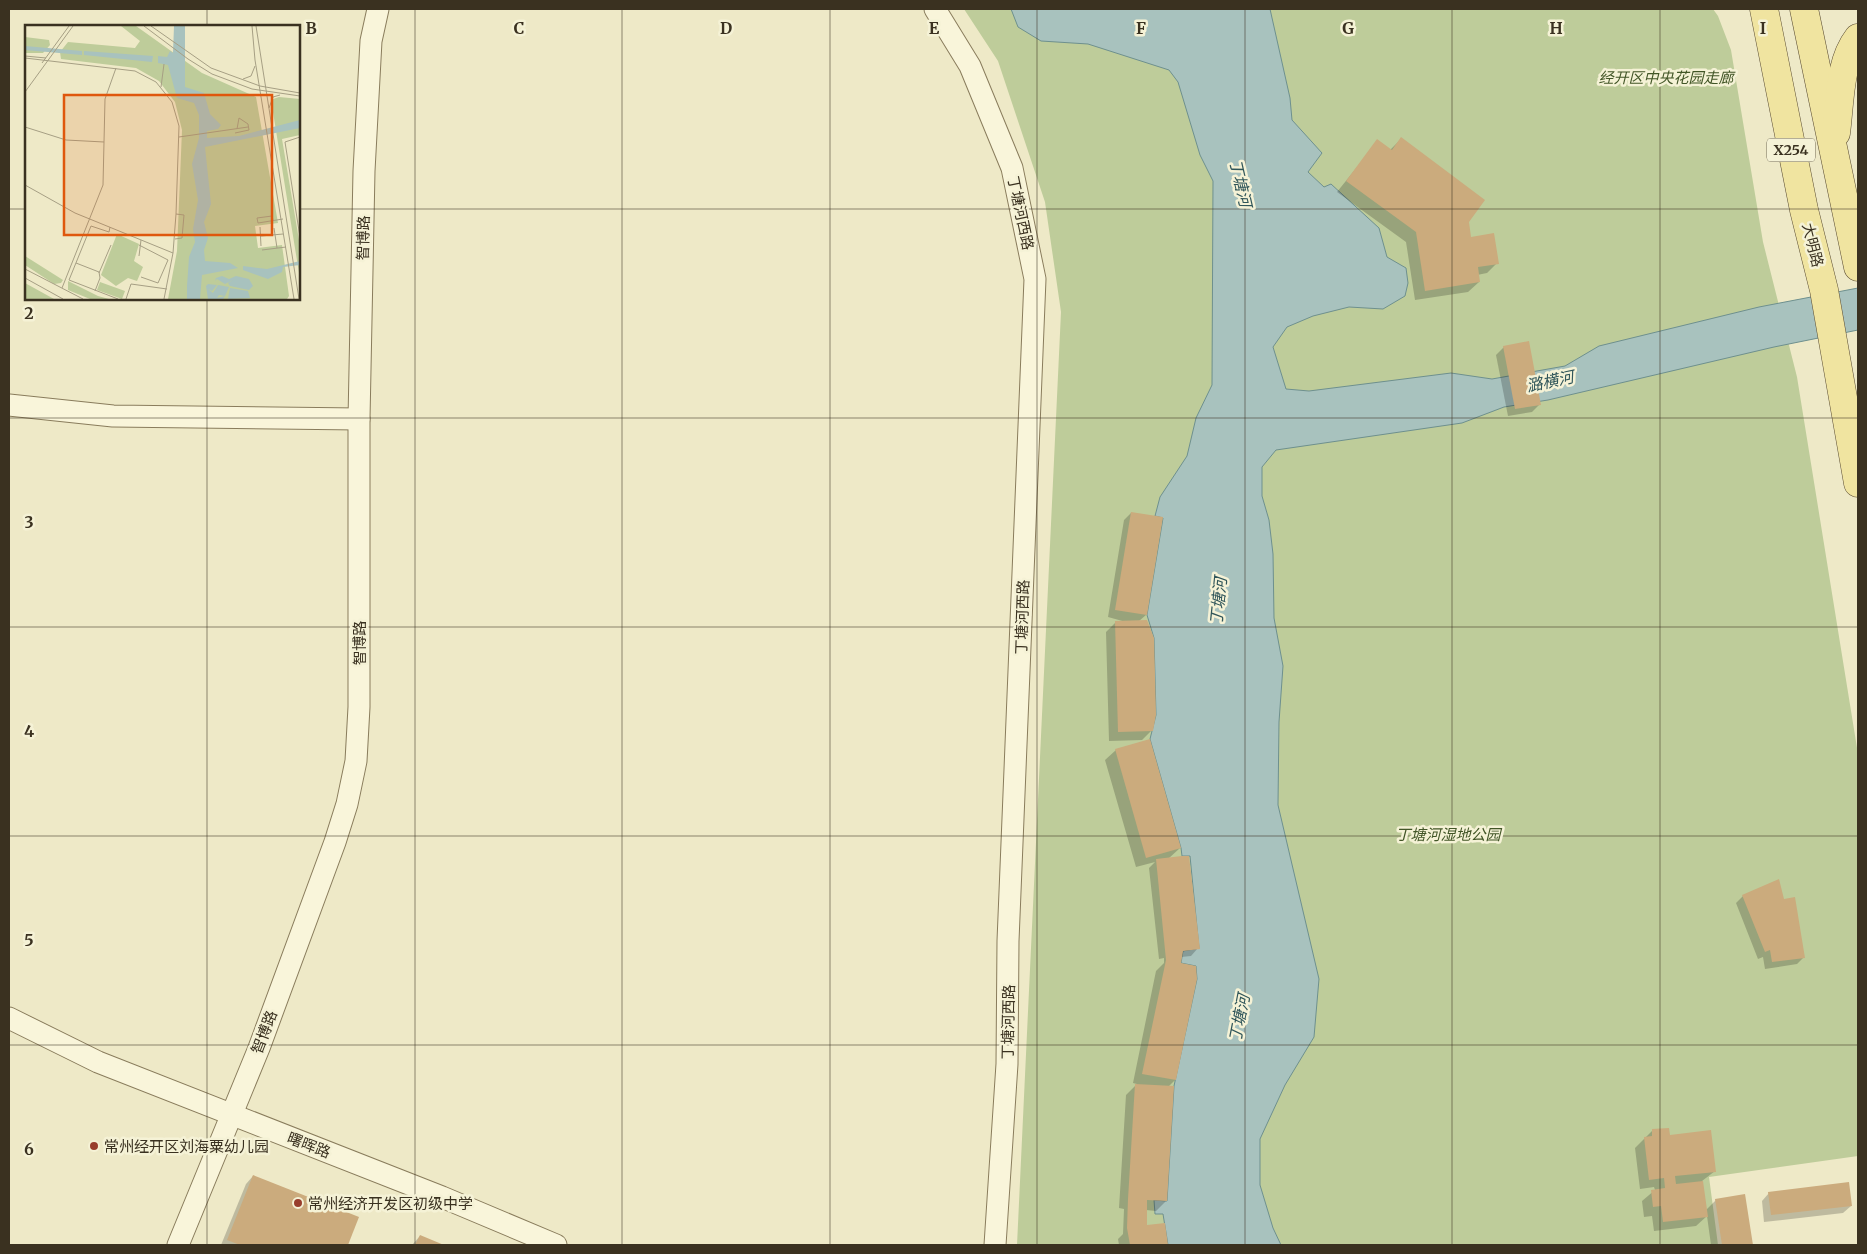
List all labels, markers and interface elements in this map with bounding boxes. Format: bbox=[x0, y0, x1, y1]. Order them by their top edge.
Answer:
text: B bbox=[305, 18, 317, 38]
text: C bbox=[514, 18, 524, 38]
text: D bbox=[720, 18, 732, 38]
text: E bbox=[929, 18, 940, 38]
text: F bbox=[1136, 18, 1146, 38]
text: G bbox=[1342, 18, 1354, 38]
text: H bbox=[1549, 18, 1563, 38]
text: I bbox=[1760, 18, 1766, 38]
inset map bbox=[25, 25, 300, 300]
park label: 经开区中央花园走廊 bbox=[1598, 68, 1736, 87]
road number: X254 bbox=[1767, 138, 1815, 162]
water label: 丁塘河 bbox=[1226, 157, 1257, 212]
street label: 丁塘河西路 bbox=[1004, 174, 1038, 252]
street label: 智博路 bbox=[353, 215, 373, 261]
street label: 大明路 bbox=[1798, 221, 1828, 269]
text: 2 bbox=[24, 303, 34, 323]
water label: 潞横河 bbox=[1524, 366, 1578, 396]
text: 3 bbox=[24, 512, 34, 532]
water label: 丁塘河 bbox=[1206, 573, 1231, 626]
street label: 丁塘河西路 bbox=[1011, 579, 1033, 655]
street label: 智博路 bbox=[350, 620, 369, 666]
text: 4 bbox=[24, 721, 34, 741]
park label: 丁塘河湿地公园 bbox=[1395, 825, 1502, 844]
text: 5 bbox=[24, 930, 34, 950]
street label: 丁塘河西路 bbox=[998, 984, 1018, 1060]
water label: 丁塘河 bbox=[1225, 990, 1254, 1043]
street label: 智博路 bbox=[247, 1008, 281, 1056]
street label: 曙晖路 bbox=[285, 1128, 333, 1162]
place label: 常州经开区刘海粟幼儿园 bbox=[104, 1137, 269, 1156]
text: 6 bbox=[24, 1139, 34, 1159]
marker: 常州经开区刘海粟幼儿园 bbox=[88, 1140, 100, 1152]
place label: 常州经济开发区初级中学 bbox=[308, 1194, 473, 1213]
marker: 常州经济开发区初级中学 bbox=[292, 1197, 304, 1209]

